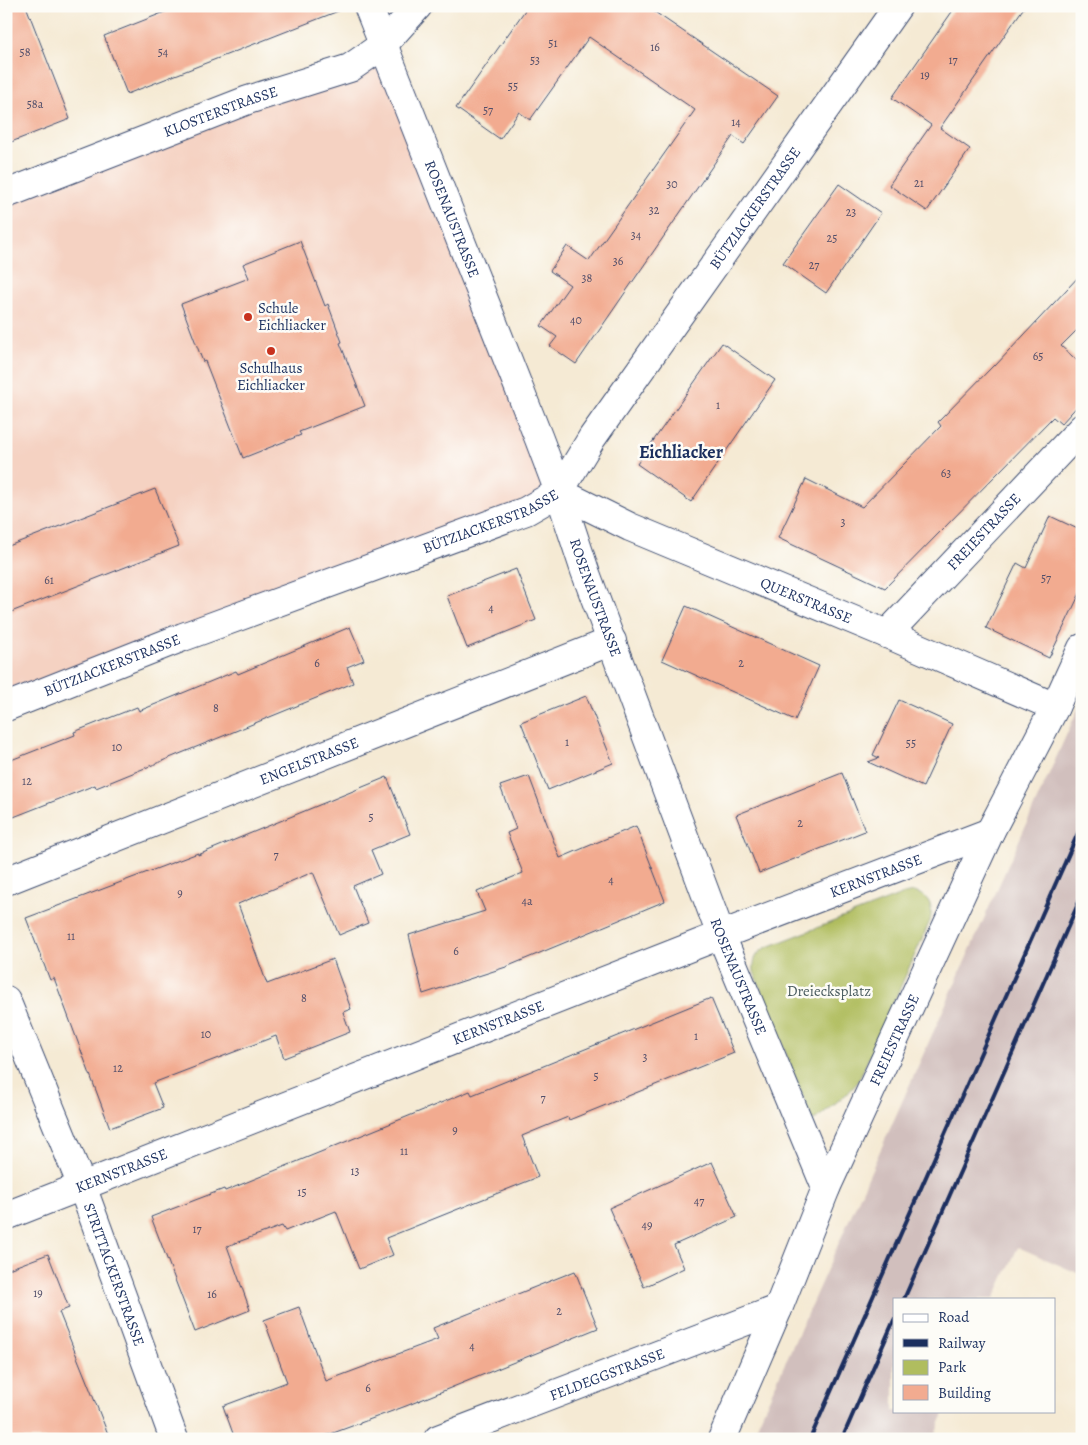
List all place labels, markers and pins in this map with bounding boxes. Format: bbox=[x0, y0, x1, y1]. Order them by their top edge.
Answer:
place label: Schule Eichliacker bbox=[258, 298, 326, 335]
marker: Schule Eichliacker bbox=[242, 311, 254, 323]
marker: Schulhaus Eichliacker bbox=[265, 345, 277, 357]
place label: Schulhaus Eichliacker bbox=[237, 358, 305, 395]

